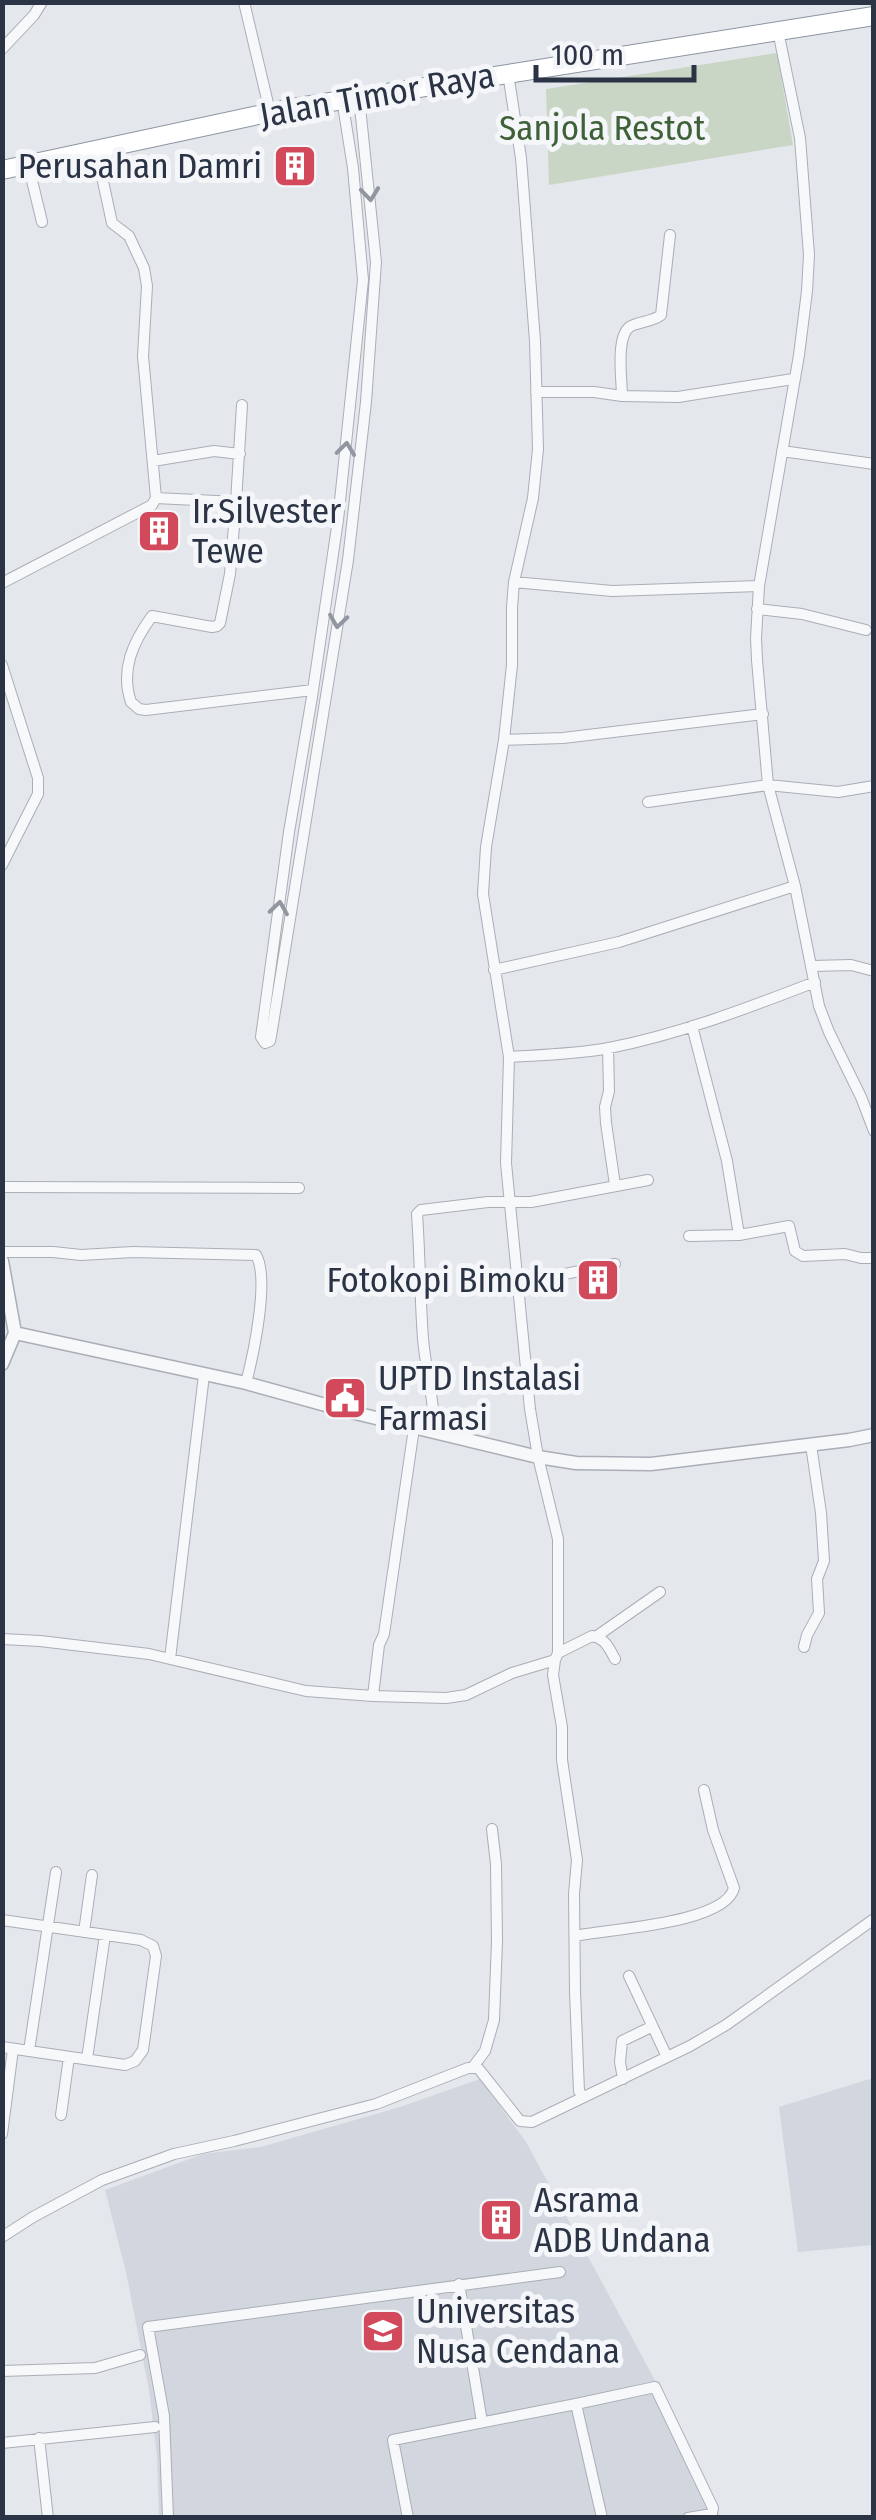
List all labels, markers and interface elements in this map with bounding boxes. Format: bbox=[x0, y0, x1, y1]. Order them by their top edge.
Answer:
scale bar bbox=[536, 20, 694, 82]
text: 100 m bbox=[551, 37, 624, 73]
street label: Jalan Timor Raya bbox=[256, 54, 498, 136]
park label: Sanjola Restot bbox=[499, 107, 706, 149]
building icon: Perusahan Damri bbox=[272, 143, 318, 189]
place label: Perusahan Damri bbox=[18, 145, 262, 187]
one-way arrow bbox=[359, 186, 380, 202]
one-way arrow bbox=[335, 440, 356, 456]
place label: Ir.Silvester Tewe bbox=[192, 490, 341, 572]
building icon: Ir.Silvester Tewe bbox=[136, 508, 182, 554]
one-way arrow bbox=[328, 613, 349, 629]
one-way arrow bbox=[268, 900, 289, 916]
building icon: Fotokopi Bimoku bbox=[575, 1257, 621, 1303]
place label: Fotokopi Bimoku bbox=[326, 1259, 566, 1301]
place label: UPTD Instalasi Farmasi bbox=[378, 1357, 581, 1439]
public building icon: UPTD Instalasi Farmasi bbox=[322, 1375, 368, 1421]
place label: Asrama ADB Undana bbox=[534, 2179, 711, 2261]
building icon: Asrama ADB Undana bbox=[478, 2197, 524, 2243]
place label: Universitas Nusa Cendana bbox=[416, 2290, 620, 2372]
school or university icon: Universitas Nusa Cendana bbox=[360, 2308, 406, 2354]

